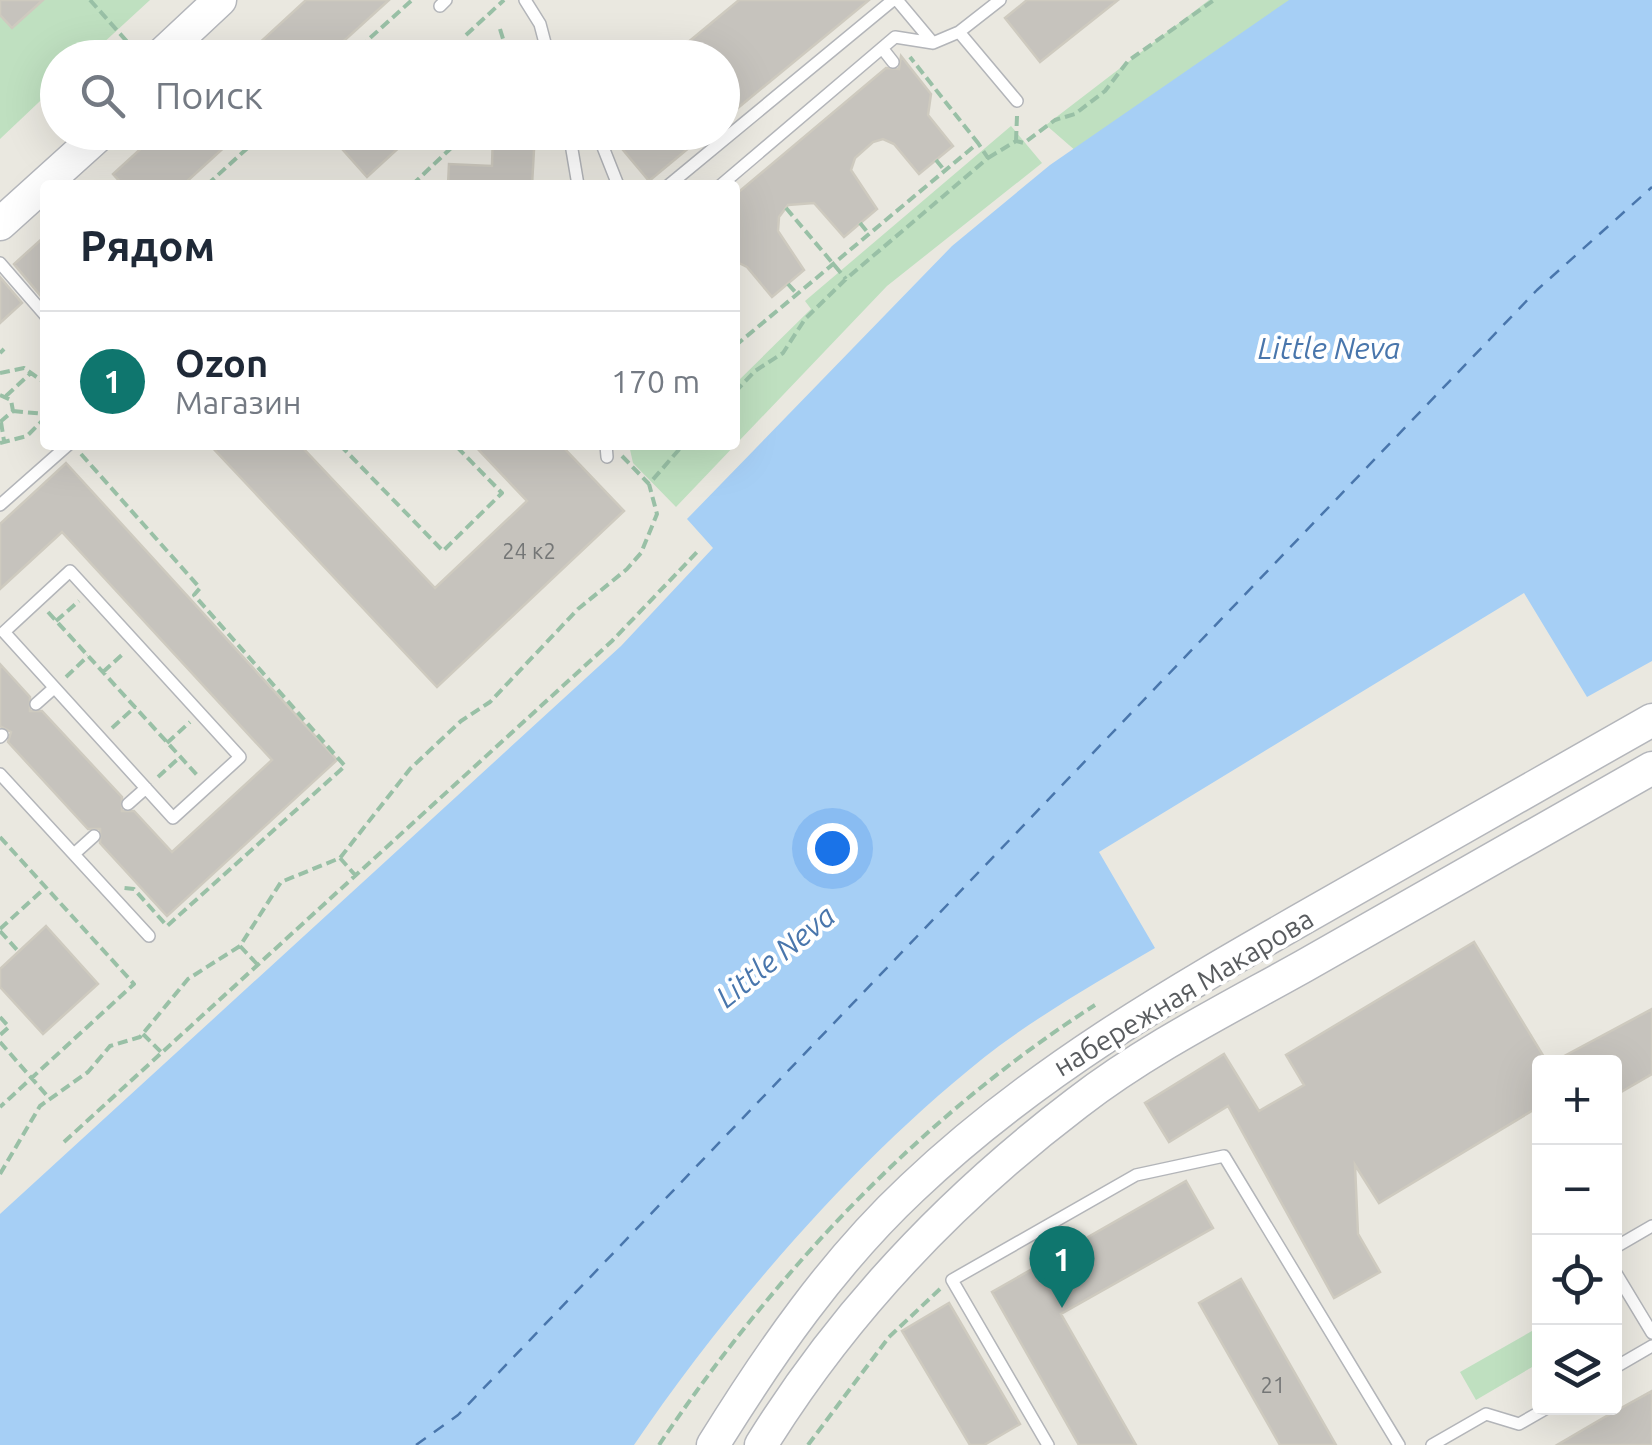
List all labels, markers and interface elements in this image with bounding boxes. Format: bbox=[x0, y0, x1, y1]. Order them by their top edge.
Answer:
search box bbox=[40, 40, 740, 150]
icon: search bbox=[75, 68, 130, 123]
text: Поиск bbox=[155, 74, 263, 116]
text: Рядом bbox=[80, 222, 215, 269]
water label: Little Neva bbox=[1258, 331, 1400, 365]
text: Ozon bbox=[175, 342, 268, 384]
text: 1 bbox=[103, 363, 122, 399]
text: 170 m bbox=[611, 363, 700, 399]
text: Магазин bbox=[175, 384, 302, 420]
house number: 24 к2 bbox=[502, 538, 556, 563]
your location bbox=[807, 823, 858, 874]
water label: Little Neva bbox=[709, 898, 841, 1014]
street label: набережная Макарова bbox=[1048, 902, 1318, 1082]
map controls bbox=[1532, 1055, 1622, 1415]
button: + bbox=[1532, 1055, 1622, 1145]
button: − bbox=[1532, 1145, 1622, 1235]
pin: 1 bbox=[1030, 1226, 1094, 1308]
button: locate bbox=[1532, 1235, 1622, 1325]
button: layers bbox=[1532, 1325, 1622, 1415]
house number: 21 bbox=[1261, 1372, 1285, 1397]

